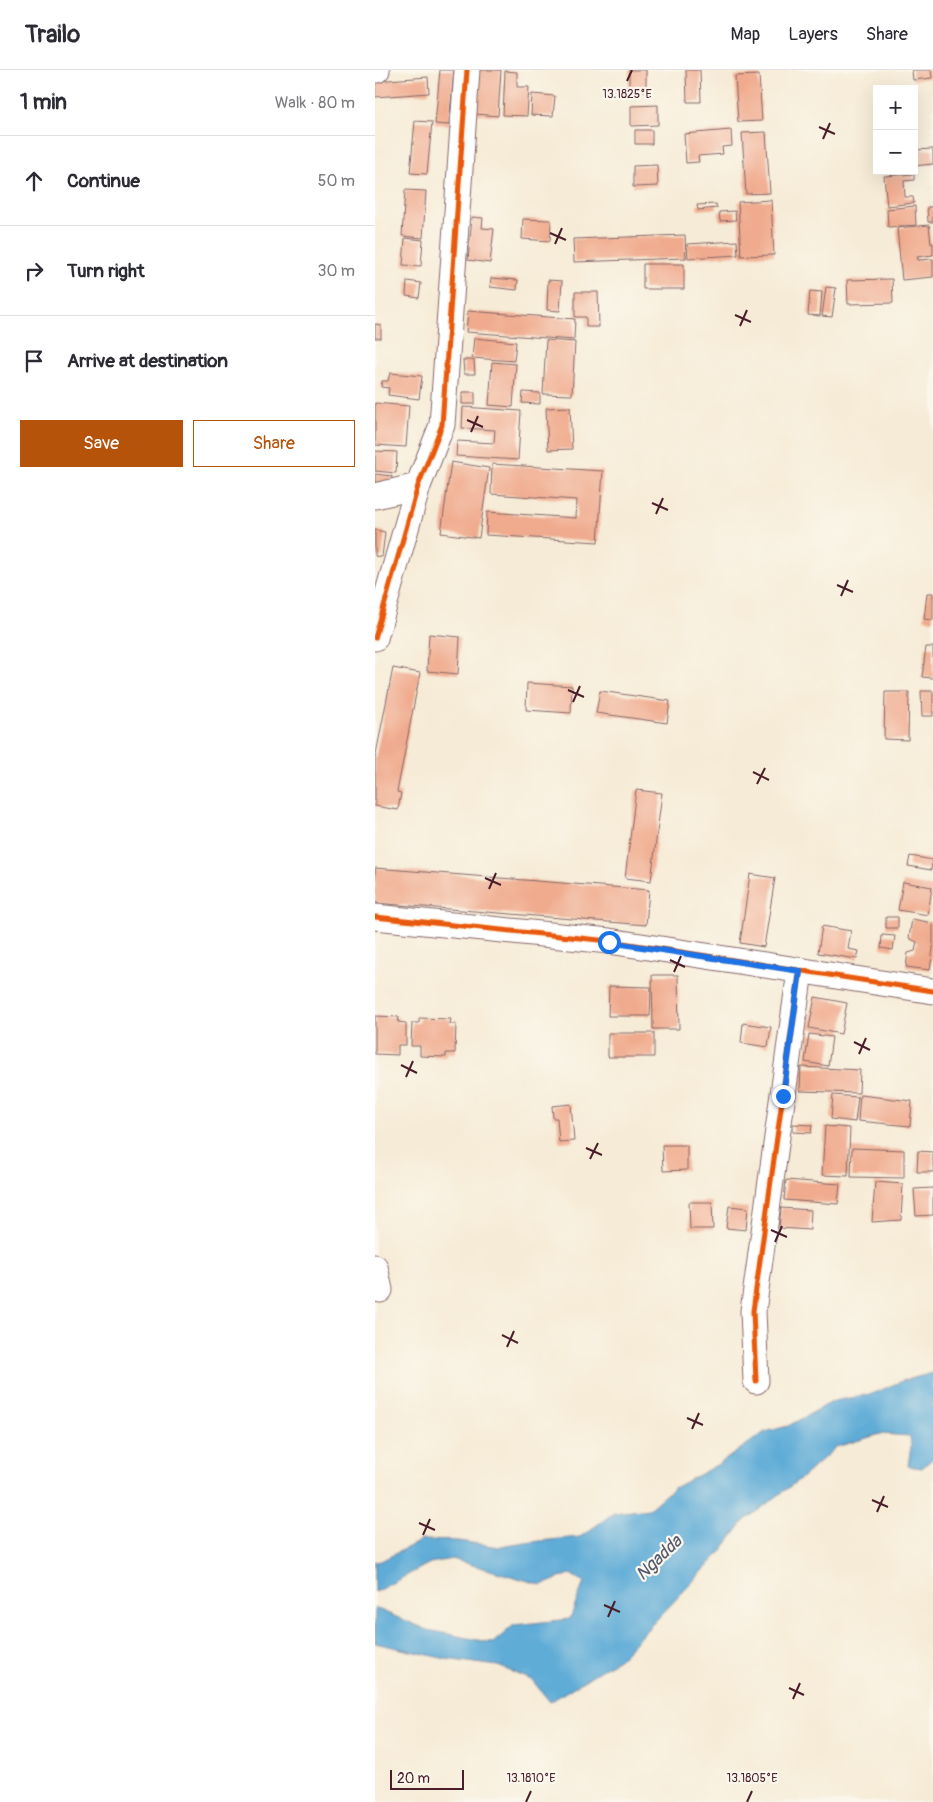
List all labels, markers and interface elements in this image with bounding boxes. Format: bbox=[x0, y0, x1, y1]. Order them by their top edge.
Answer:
text: Trailo bbox=[25, 20, 80, 49]
text: Map bbox=[731, 23, 760, 46]
text: Layers bbox=[788, 23, 838, 46]
text: Share bbox=[866, 23, 908, 46]
map controls bbox=[873, 85, 918, 175]
button: + bbox=[873, 85, 918, 130]
text: 13.1825°E bbox=[602, 87, 652, 102]
text: 1 min bbox=[20, 89, 67, 116]
text: Walk · 80 m bbox=[275, 93, 355, 113]
button: − bbox=[873, 130, 918, 175]
icon: ahead bbox=[20, 167, 48, 195]
text: Continue bbox=[67, 169, 140, 193]
text: 50 m bbox=[318, 171, 355, 191]
icon: right bbox=[20, 257, 48, 285]
text: Turn right bbox=[67, 259, 145, 283]
text: 30 m bbox=[317, 261, 355, 281]
icon: arrive bbox=[20, 347, 48, 375]
text: Arrive at destination bbox=[67, 349, 228, 373]
button: Save bbox=[20, 420, 183, 467]
button: Share bbox=[193, 420, 355, 467]
route start bbox=[598, 931, 621, 954]
route end bbox=[772, 1085, 795, 1108]
water label: Ngadda bbox=[631, 1529, 688, 1586]
scale bar bbox=[390, 1767, 464, 1790]
text: 20 m bbox=[397, 1770, 430, 1787]
text: 13.1810°E bbox=[506, 1771, 556, 1786]
text: 13.1805°E bbox=[727, 1771, 777, 1786]

